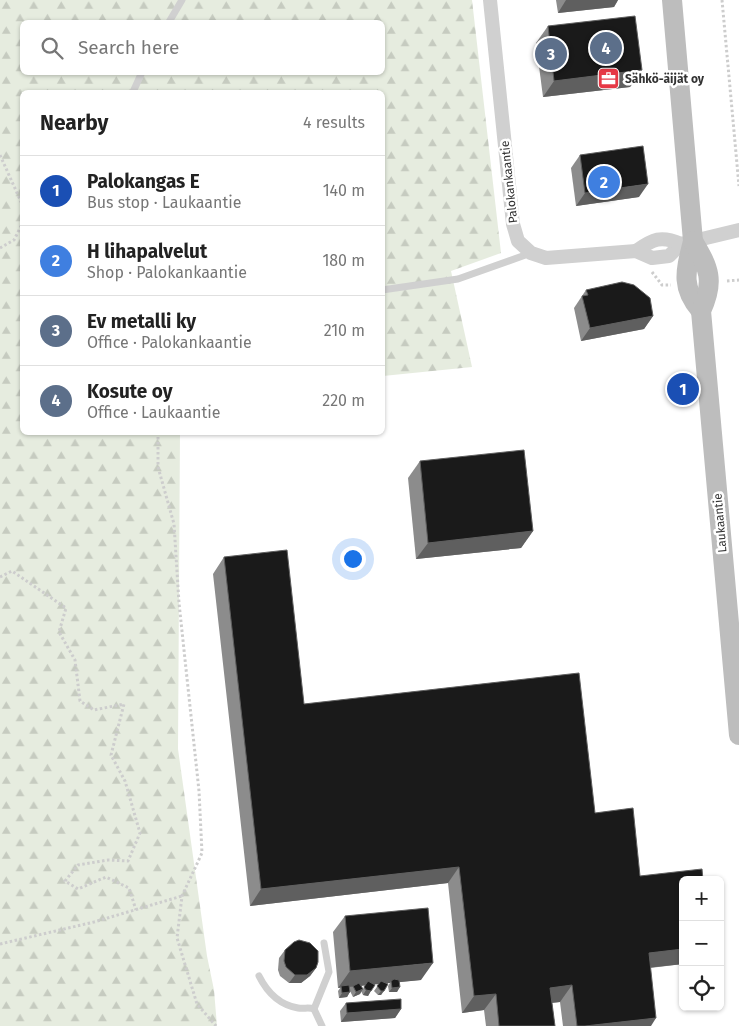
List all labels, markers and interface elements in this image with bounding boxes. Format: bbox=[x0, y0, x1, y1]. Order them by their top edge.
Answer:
search box bbox=[20, 20, 385, 75]
pin: 4 bbox=[590, 29, 622, 67]
icon: search bbox=[38, 34, 66, 62]
pin: 3 bbox=[535, 35, 567, 73]
text: Search here bbox=[78, 36, 179, 59]
office icon: Sähkö-äijät oy bbox=[597, 67, 621, 91]
place label: Sähkö-äijät oy bbox=[625, 72, 705, 86]
text: Nearby bbox=[40, 110, 108, 136]
text: 4 results bbox=[303, 113, 365, 132]
street label: Palokankaantie bbox=[498, 140, 520, 224]
pin: 2 bbox=[588, 163, 620, 201]
text: Palokangas E bbox=[87, 170, 200, 193]
text: 1 bbox=[52, 181, 60, 200]
text: 140 m bbox=[323, 181, 365, 200]
text: Bus stop · Laukaantie bbox=[87, 193, 241, 212]
text: H lihapalvelut bbox=[87, 240, 207, 263]
text: 2 bbox=[52, 251, 60, 270]
text: 180 m bbox=[322, 251, 365, 270]
text: Shop · Palokankaantie bbox=[87, 263, 247, 282]
text: Ev metalli ky bbox=[87, 310, 196, 333]
text: 3 bbox=[52, 321, 60, 340]
text: 210 m bbox=[324, 321, 365, 340]
text: Office · Palokankaantie bbox=[87, 333, 252, 352]
pin: 1 bbox=[667, 370, 699, 408]
text: Kosute oy bbox=[87, 380, 173, 403]
text: 4 bbox=[51, 391, 61, 410]
text: 220 m bbox=[322, 391, 365, 410]
text: Office · Laukaantie bbox=[87, 403, 221, 422]
street label: Laukaantie bbox=[710, 493, 730, 553]
your location bbox=[340, 546, 366, 572]
map controls bbox=[679, 876, 724, 1011]
button: + bbox=[679, 876, 724, 921]
button: − bbox=[679, 921, 724, 966]
button: locate bbox=[679, 966, 724, 1011]

